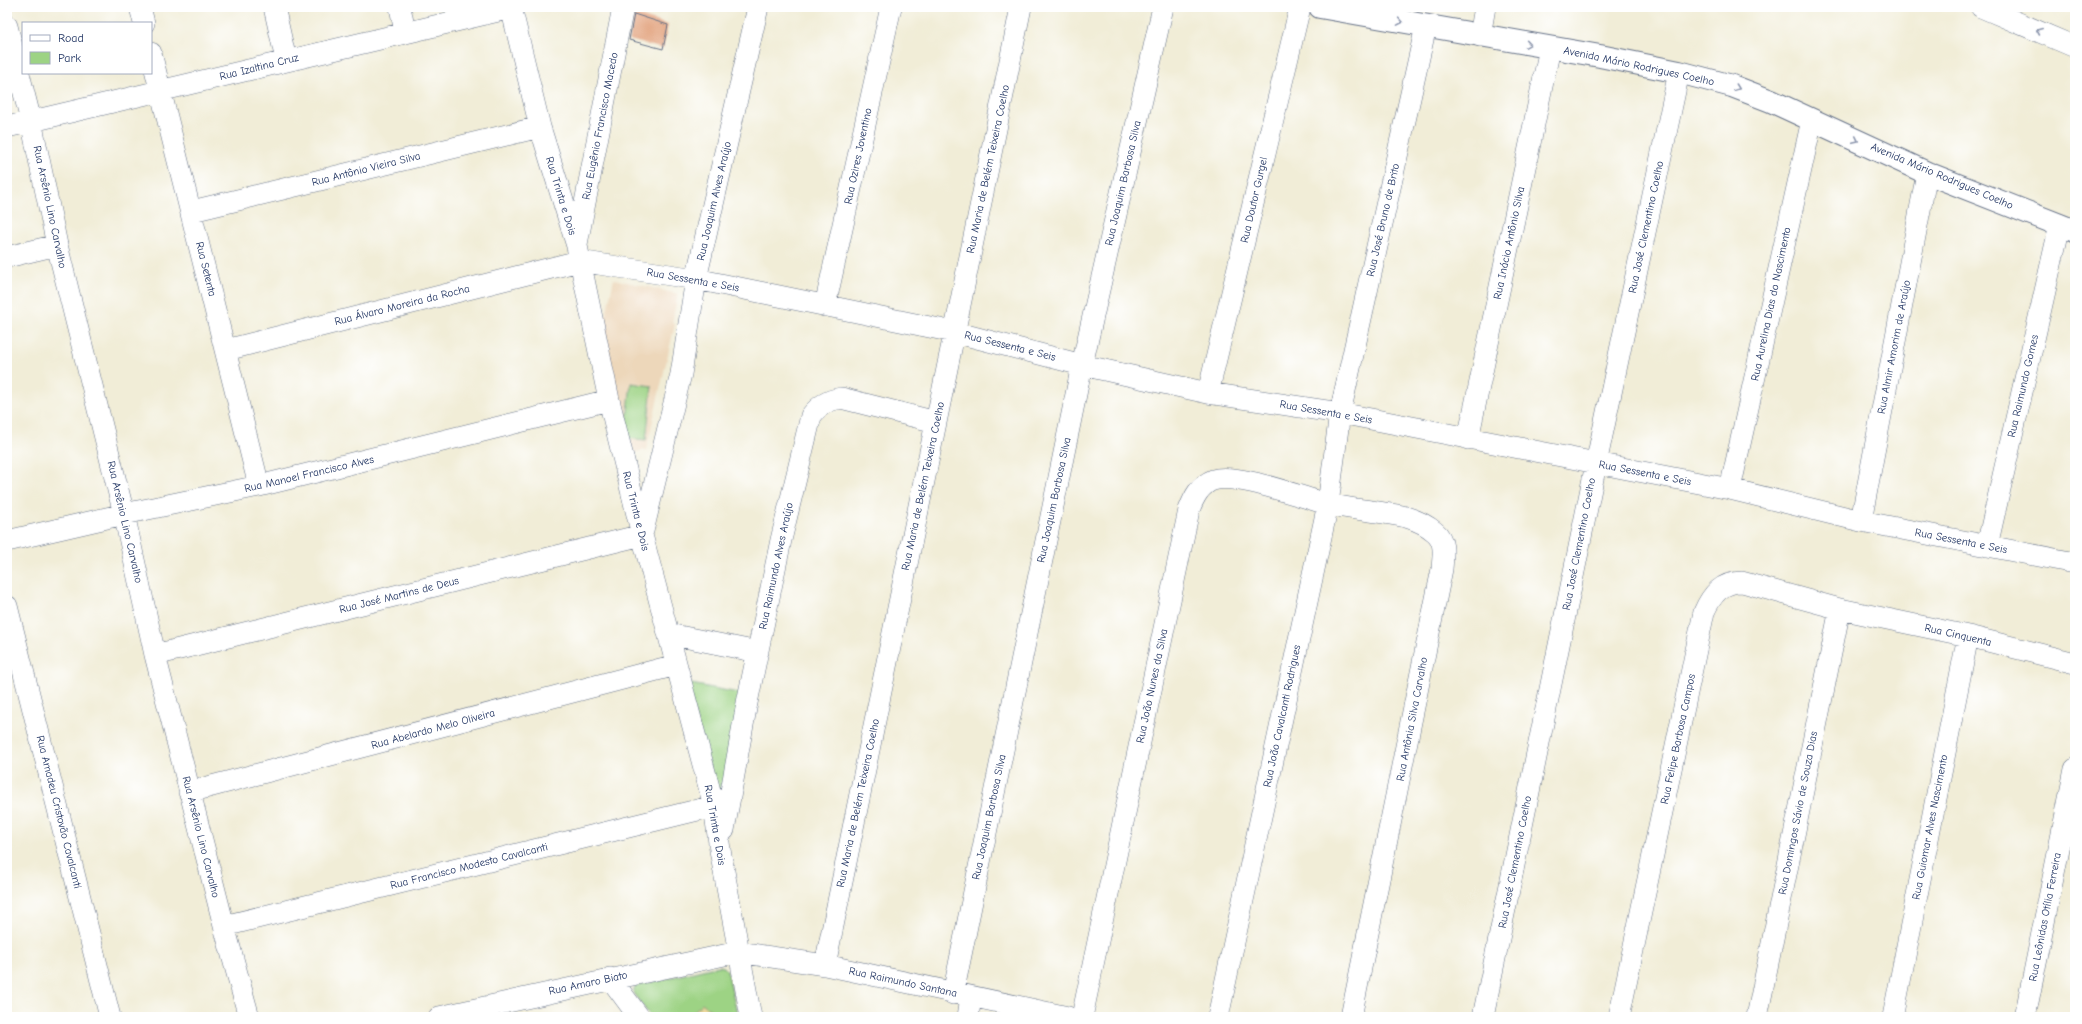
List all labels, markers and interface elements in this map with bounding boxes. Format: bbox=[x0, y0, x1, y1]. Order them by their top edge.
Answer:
one-way arrow bbox=[1397, 17, 1403, 25]
legend bbox=[22, 22, 152, 74]
one-way arrow bbox=[2036, 28, 2043, 36]
text: Road bbox=[58, 31, 84, 45]
one-way arrow bbox=[1525, 39, 1531, 48]
street label: Avenida Mário Rodrigues Coelho bbox=[1562, 44, 1716, 88]
text: Park bbox=[58, 51, 81, 65]
street label: Rua Izaltina Cruz bbox=[218, 51, 300, 83]
street label: Rua Eugênio Francisco Macedo bbox=[579, 51, 621, 201]
street label: Rua Maria de Belém Teixeira Coelho bbox=[964, 83, 1012, 255]
one-way arrow bbox=[1733, 84, 1740, 92]
street label: Rua Ozires Joventino bbox=[841, 107, 875, 205]
street label: Rua Joaquim Barbosa Silva bbox=[1102, 119, 1144, 247]
one-way arrow bbox=[1852, 135, 1859, 143]
street label: Rua Joaquim Alves Araújo bbox=[694, 140, 734, 262]
street label: Avenida Mário Rodrigues Coelho bbox=[1869, 140, 2015, 212]
street label: Rua Arsênio Lino Carvalho bbox=[31, 145, 69, 270]
street label: Rua Antônio Vieira Silva bbox=[310, 149, 422, 189]
street label: Rua Trinta e Dois bbox=[543, 155, 579, 237]
street label: Rua Doutor Gurgel bbox=[1238, 156, 1270, 244]
street label: Rua José Clementino Coelho bbox=[1626, 160, 1666, 294]
street label: Rua José Bruno de Brito bbox=[1364, 162, 1402, 278]
street label: Rua Inácio Antônio Silva bbox=[1491, 185, 1527, 301]
street label: Rua Aurelina Dias do Nascimento bbox=[1748, 226, 1794, 382]
street label: Rua Setenta bbox=[193, 240, 219, 298]
street label: Rua Sessenta e Seis bbox=[646, 265, 741, 295]
street label: Rua Almir Amorim de Araújo bbox=[1875, 279, 1913, 415]
street label: Rua Álvaro Moreira da Rocha bbox=[333, 281, 471, 328]
street label: Rua Sessenta e Seis bbox=[963, 328, 1058, 364]
street label: Rua Raimundo Gomes bbox=[2005, 333, 2041, 439]
street label: Rua Sessenta e Seis bbox=[1279, 397, 1374, 427]
street label: Rua Maria de Belém Teixeira Coelho bbox=[899, 400, 947, 572]
street label: Rua Joaquim Barbosa Silva bbox=[1034, 436, 1074, 564]
street label: Rua Manoel Francisco Alves bbox=[243, 453, 375, 495]
street label: Rua Sessenta e Seis bbox=[1598, 458, 1693, 488]
street label: Rua Arsênio Lino Carvalho bbox=[105, 460, 145, 585]
street label: Rua Trinta e Dois bbox=[620, 470, 652, 552]
street label: Rua José Clementino Coelho bbox=[1560, 476, 1598, 611]
street label: Rua Raimundo Alves Araújo bbox=[756, 501, 796, 631]
street label: Rua Sessenta e Seis bbox=[1914, 526, 2009, 556]
street label: Rua José Martins de Deus bbox=[338, 574, 461, 616]
street label: Rua Cinquenta bbox=[1923, 621, 1993, 649]
street label: Rua João Nunes da Silva bbox=[1134, 628, 1170, 744]
street label: Rua João Cavalcanti Rodrigues bbox=[1261, 643, 1304, 788]
street label: Rua Antônia Silva Carvalho bbox=[1394, 656, 1430, 782]
street label: Rua Felipe Barbosa Campos bbox=[1658, 672, 1698, 805]
street label: Rua Abelardo Melo Oliveira bbox=[370, 706, 496, 752]
street label: Rua Maria de Belém Teixeira Coelho bbox=[834, 717, 882, 889]
street label: Rua Domingos Sávio de Souza Dias bbox=[1776, 730, 1820, 896]
street label: Rua Amadeu Cristovão Cavalcanti bbox=[34, 734, 84, 890]
street label: Rua Joaquim Barbosa Silva bbox=[969, 753, 1009, 881]
street label: Rua Guiomar Alves Nascimento bbox=[1910, 753, 1951, 901]
street label: Rua Arsênio Lino Carvalho bbox=[180, 775, 222, 899]
street label: Rua Trinta e Dois bbox=[702, 784, 729, 867]
street label: Rua José Clementino Coelho bbox=[1496, 794, 1534, 929]
street label: Rua Francisco Modesto Cavalcanti bbox=[389, 840, 549, 892]
street label: Rua Leônidas Otília Ferreira bbox=[2026, 851, 2064, 983]
street label: Rua Raimundo Santana bbox=[848, 964, 958, 1000]
street label: Rua Amaro Biato bbox=[548, 968, 629, 998]

